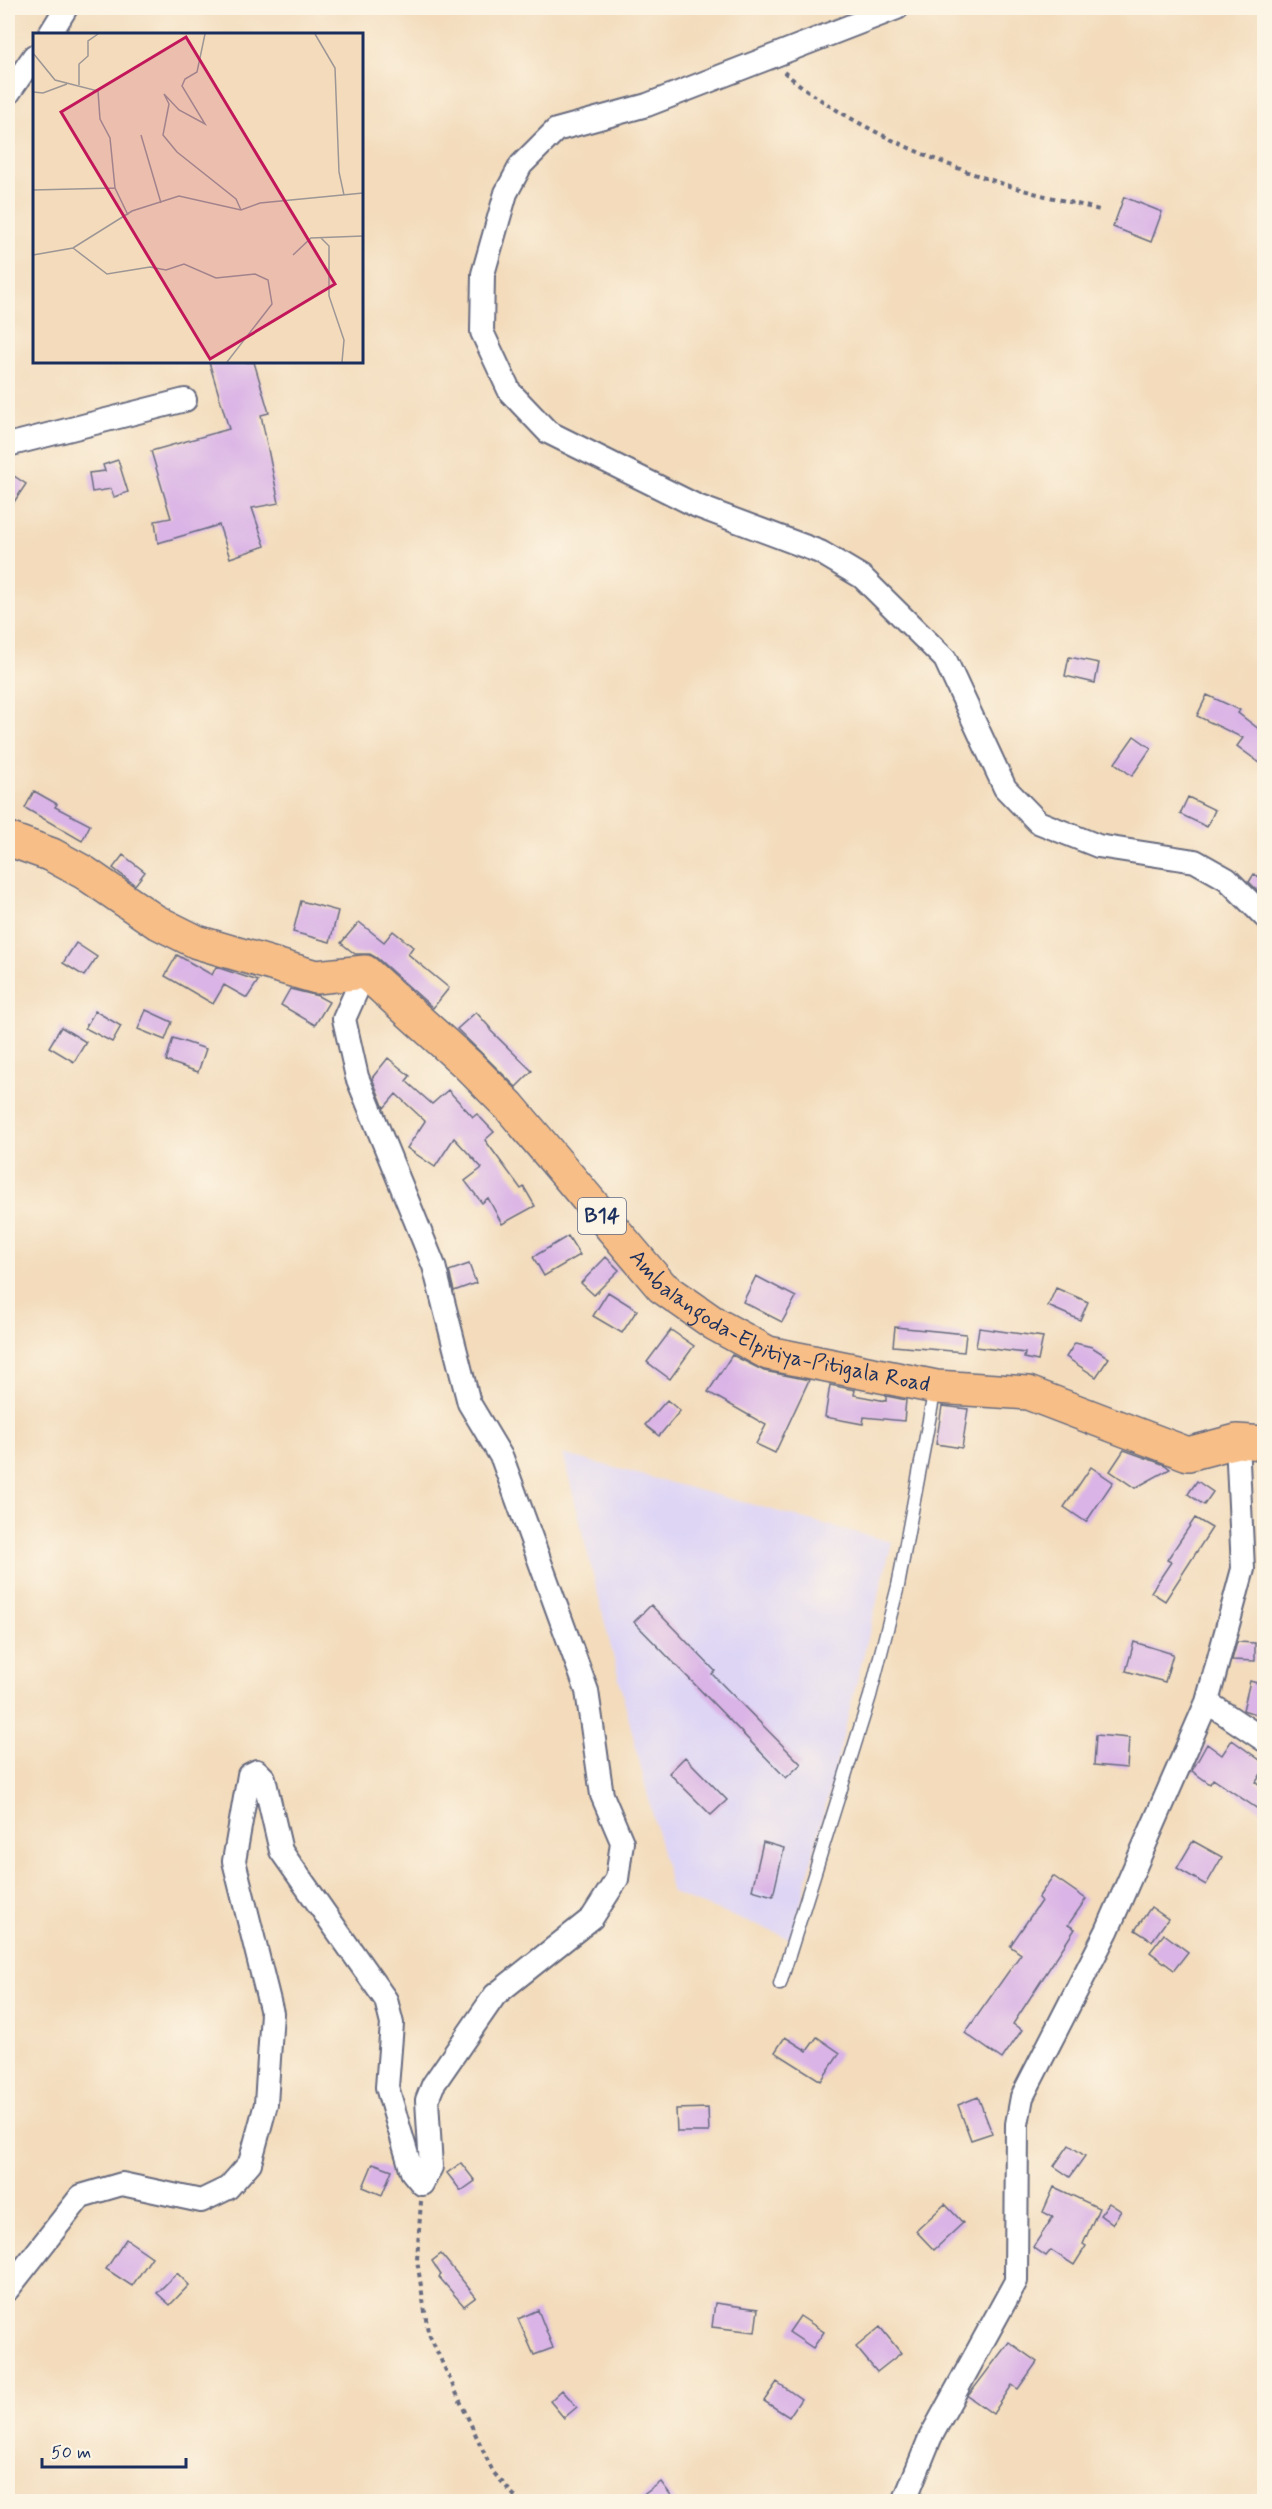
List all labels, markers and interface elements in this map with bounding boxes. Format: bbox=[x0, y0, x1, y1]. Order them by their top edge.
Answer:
inset map bbox=[33, 33, 363, 363]
road number: B14 bbox=[578, 1198, 626, 1234]
street label: Ambalangoda-Elpitiya-Pitigala Road bbox=[623, 1244, 932, 1399]
scale bar bbox=[42, 2431, 186, 2469]
text: 50 m bbox=[51, 2441, 91, 2465]

